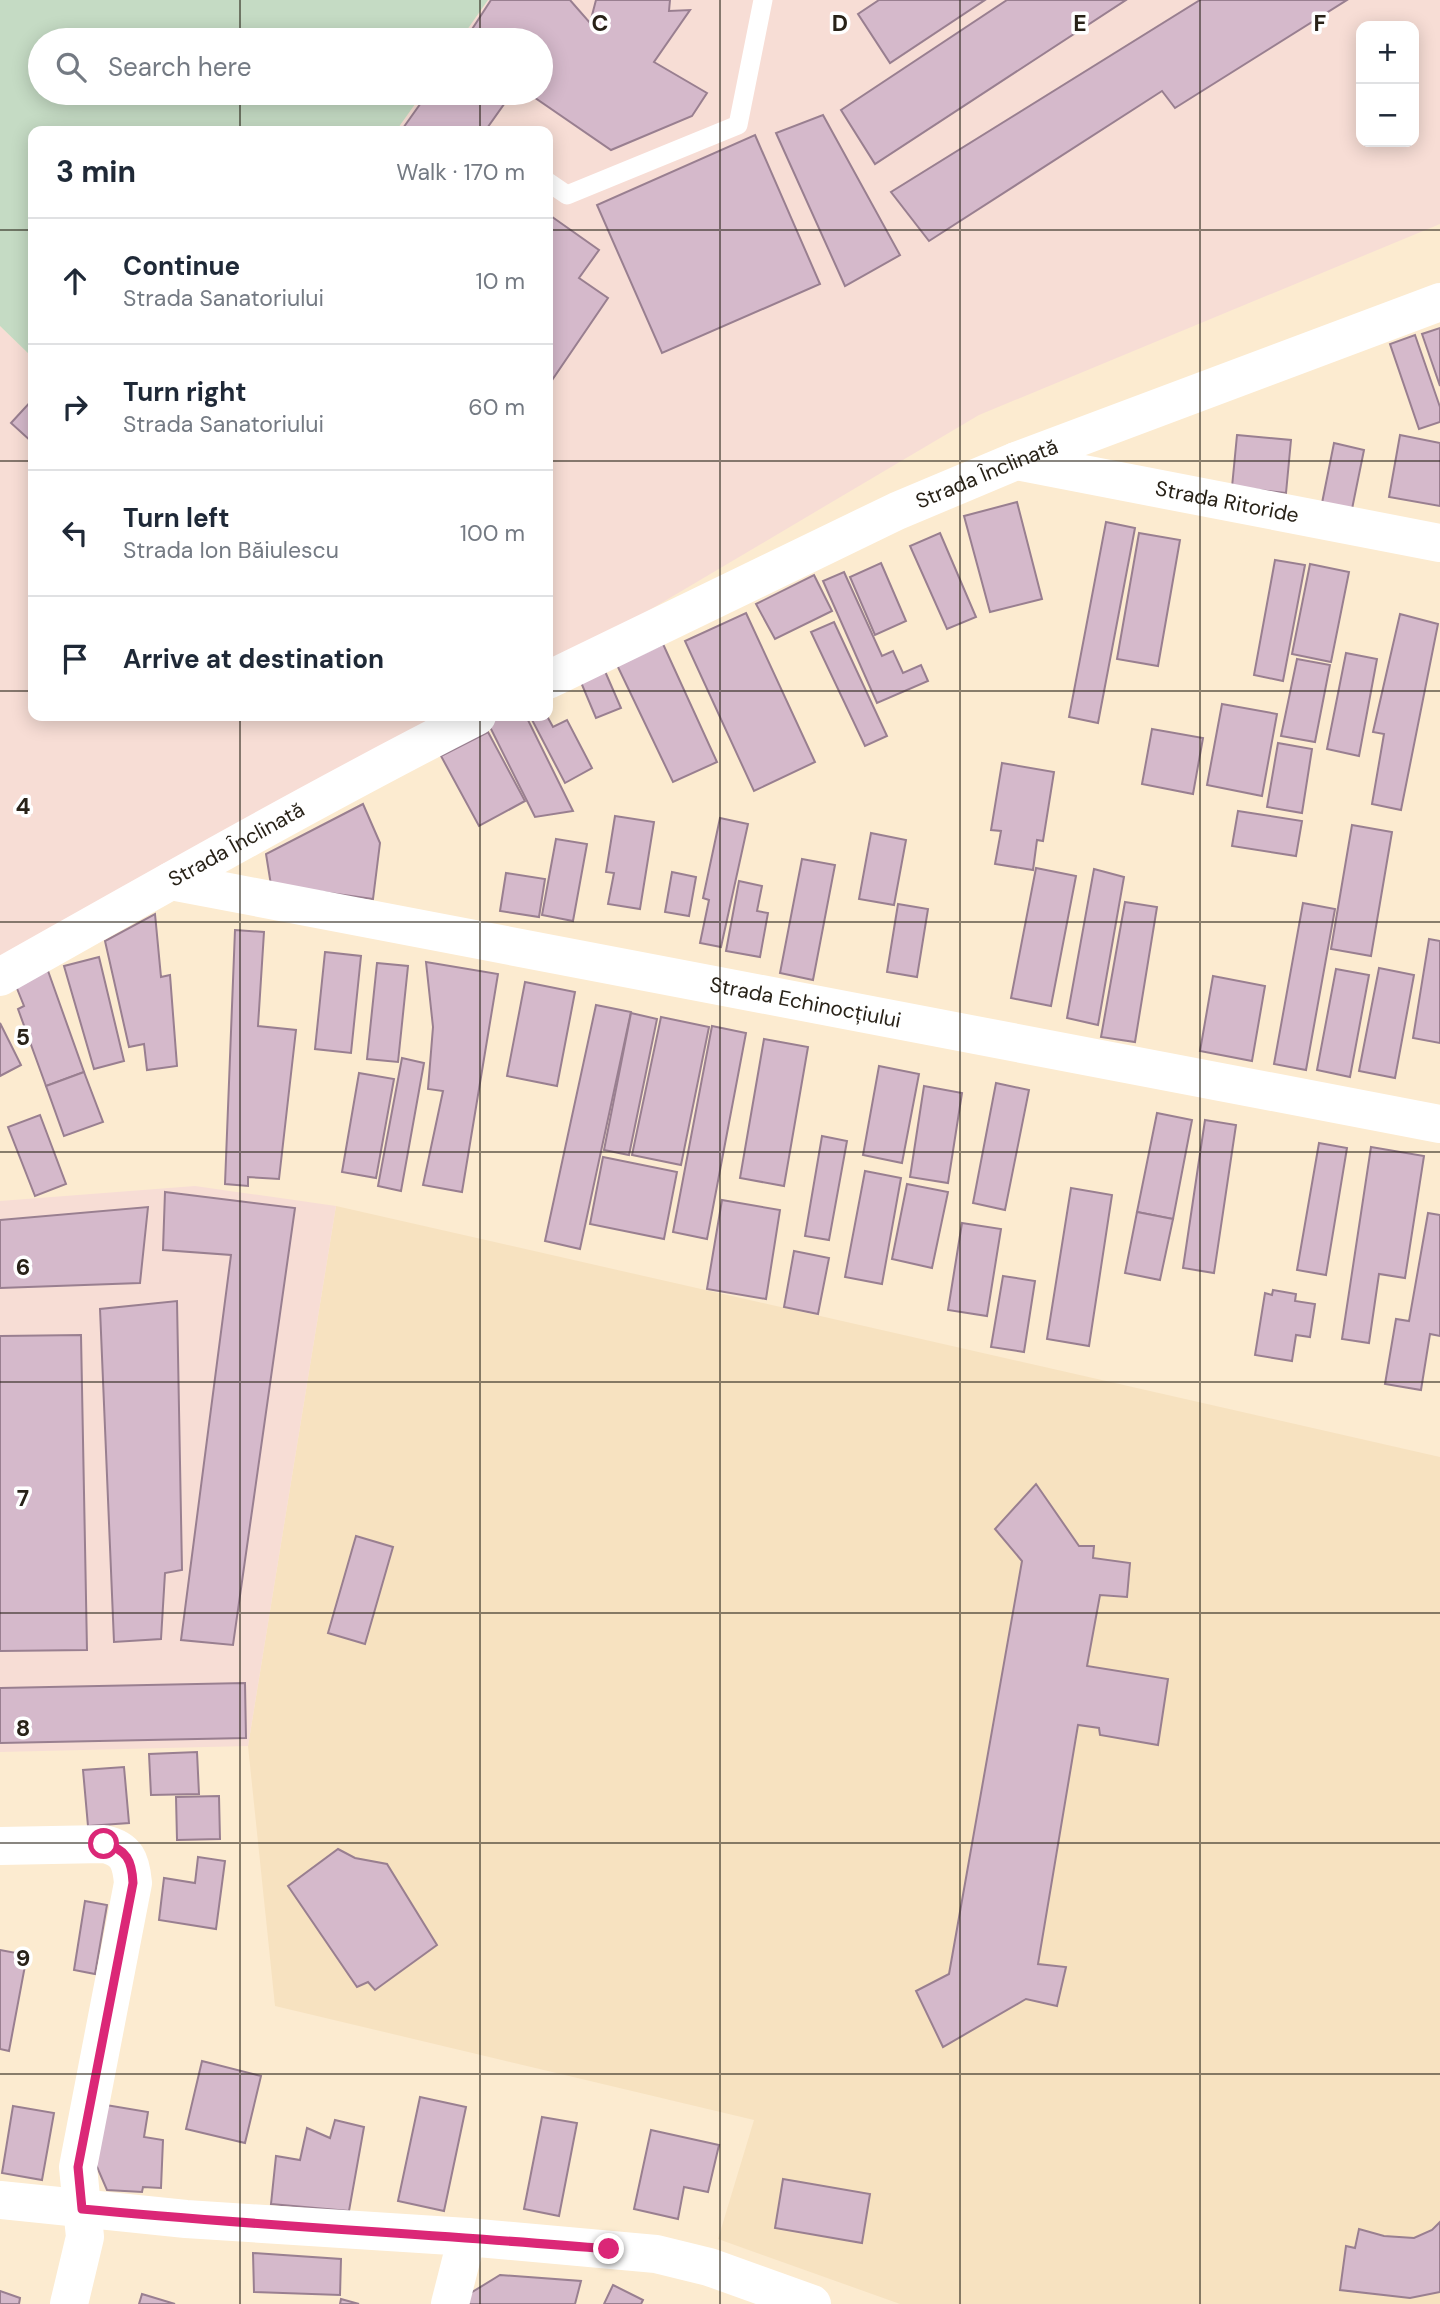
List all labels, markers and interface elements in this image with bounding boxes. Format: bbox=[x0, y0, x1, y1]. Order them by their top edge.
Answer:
text: C bbox=[592, 8, 608, 38]
text: D bbox=[832, 8, 848, 38]
text: E bbox=[1073, 8, 1087, 38]
text: F bbox=[1314, 8, 1327, 38]
map controls bbox=[1356, 21, 1419, 147]
button: + bbox=[1356, 21, 1419, 84]
search box bbox=[28, 28, 553, 105]
icon: search bbox=[52, 48, 90, 86]
text: Search here bbox=[108, 50, 251, 84]
button: − bbox=[1356, 84, 1419, 147]
text: 3 min bbox=[56, 152, 136, 191]
text: Walk · 170 m bbox=[396, 157, 525, 187]
text: Continue bbox=[123, 249, 240, 283]
icon: ahead bbox=[56, 262, 94, 300]
text: 10 m bbox=[475, 266, 525, 296]
text: Strada Sanatoriului bbox=[123, 283, 324, 313]
text: Turn right bbox=[123, 375, 247, 409]
icon: right bbox=[56, 388, 94, 426]
text: 60 m bbox=[468, 392, 525, 422]
text: Strada Sanatoriului bbox=[123, 409, 324, 439]
street label: Strada Înclinată bbox=[911, 432, 1062, 516]
street label: Strada Ritoride bbox=[1153, 474, 1301, 529]
text: Turn left bbox=[123, 501, 230, 535]
icon: left bbox=[56, 514, 94, 552]
text: 100 m bbox=[460, 518, 525, 548]
text: Strada Ion Băiulescu bbox=[123, 535, 339, 565]
icon: arrive bbox=[56, 640, 94, 678]
text: Arrive at destination bbox=[123, 642, 384, 676]
text: 4 bbox=[16, 791, 31, 821]
street label: Strada Înclinată bbox=[163, 796, 309, 893]
street label: Strada Echinocțiului bbox=[707, 970, 903, 1035]
text: 5 bbox=[16, 1022, 30, 1052]
text: 6 bbox=[16, 1252, 30, 1282]
text: 7 bbox=[17, 1483, 29, 1513]
text: 8 bbox=[16, 1713, 30, 1743]
route start bbox=[88, 1828, 119, 1859]
text: 9 bbox=[16, 1943, 30, 1973]
route end bbox=[593, 2233, 624, 2264]

